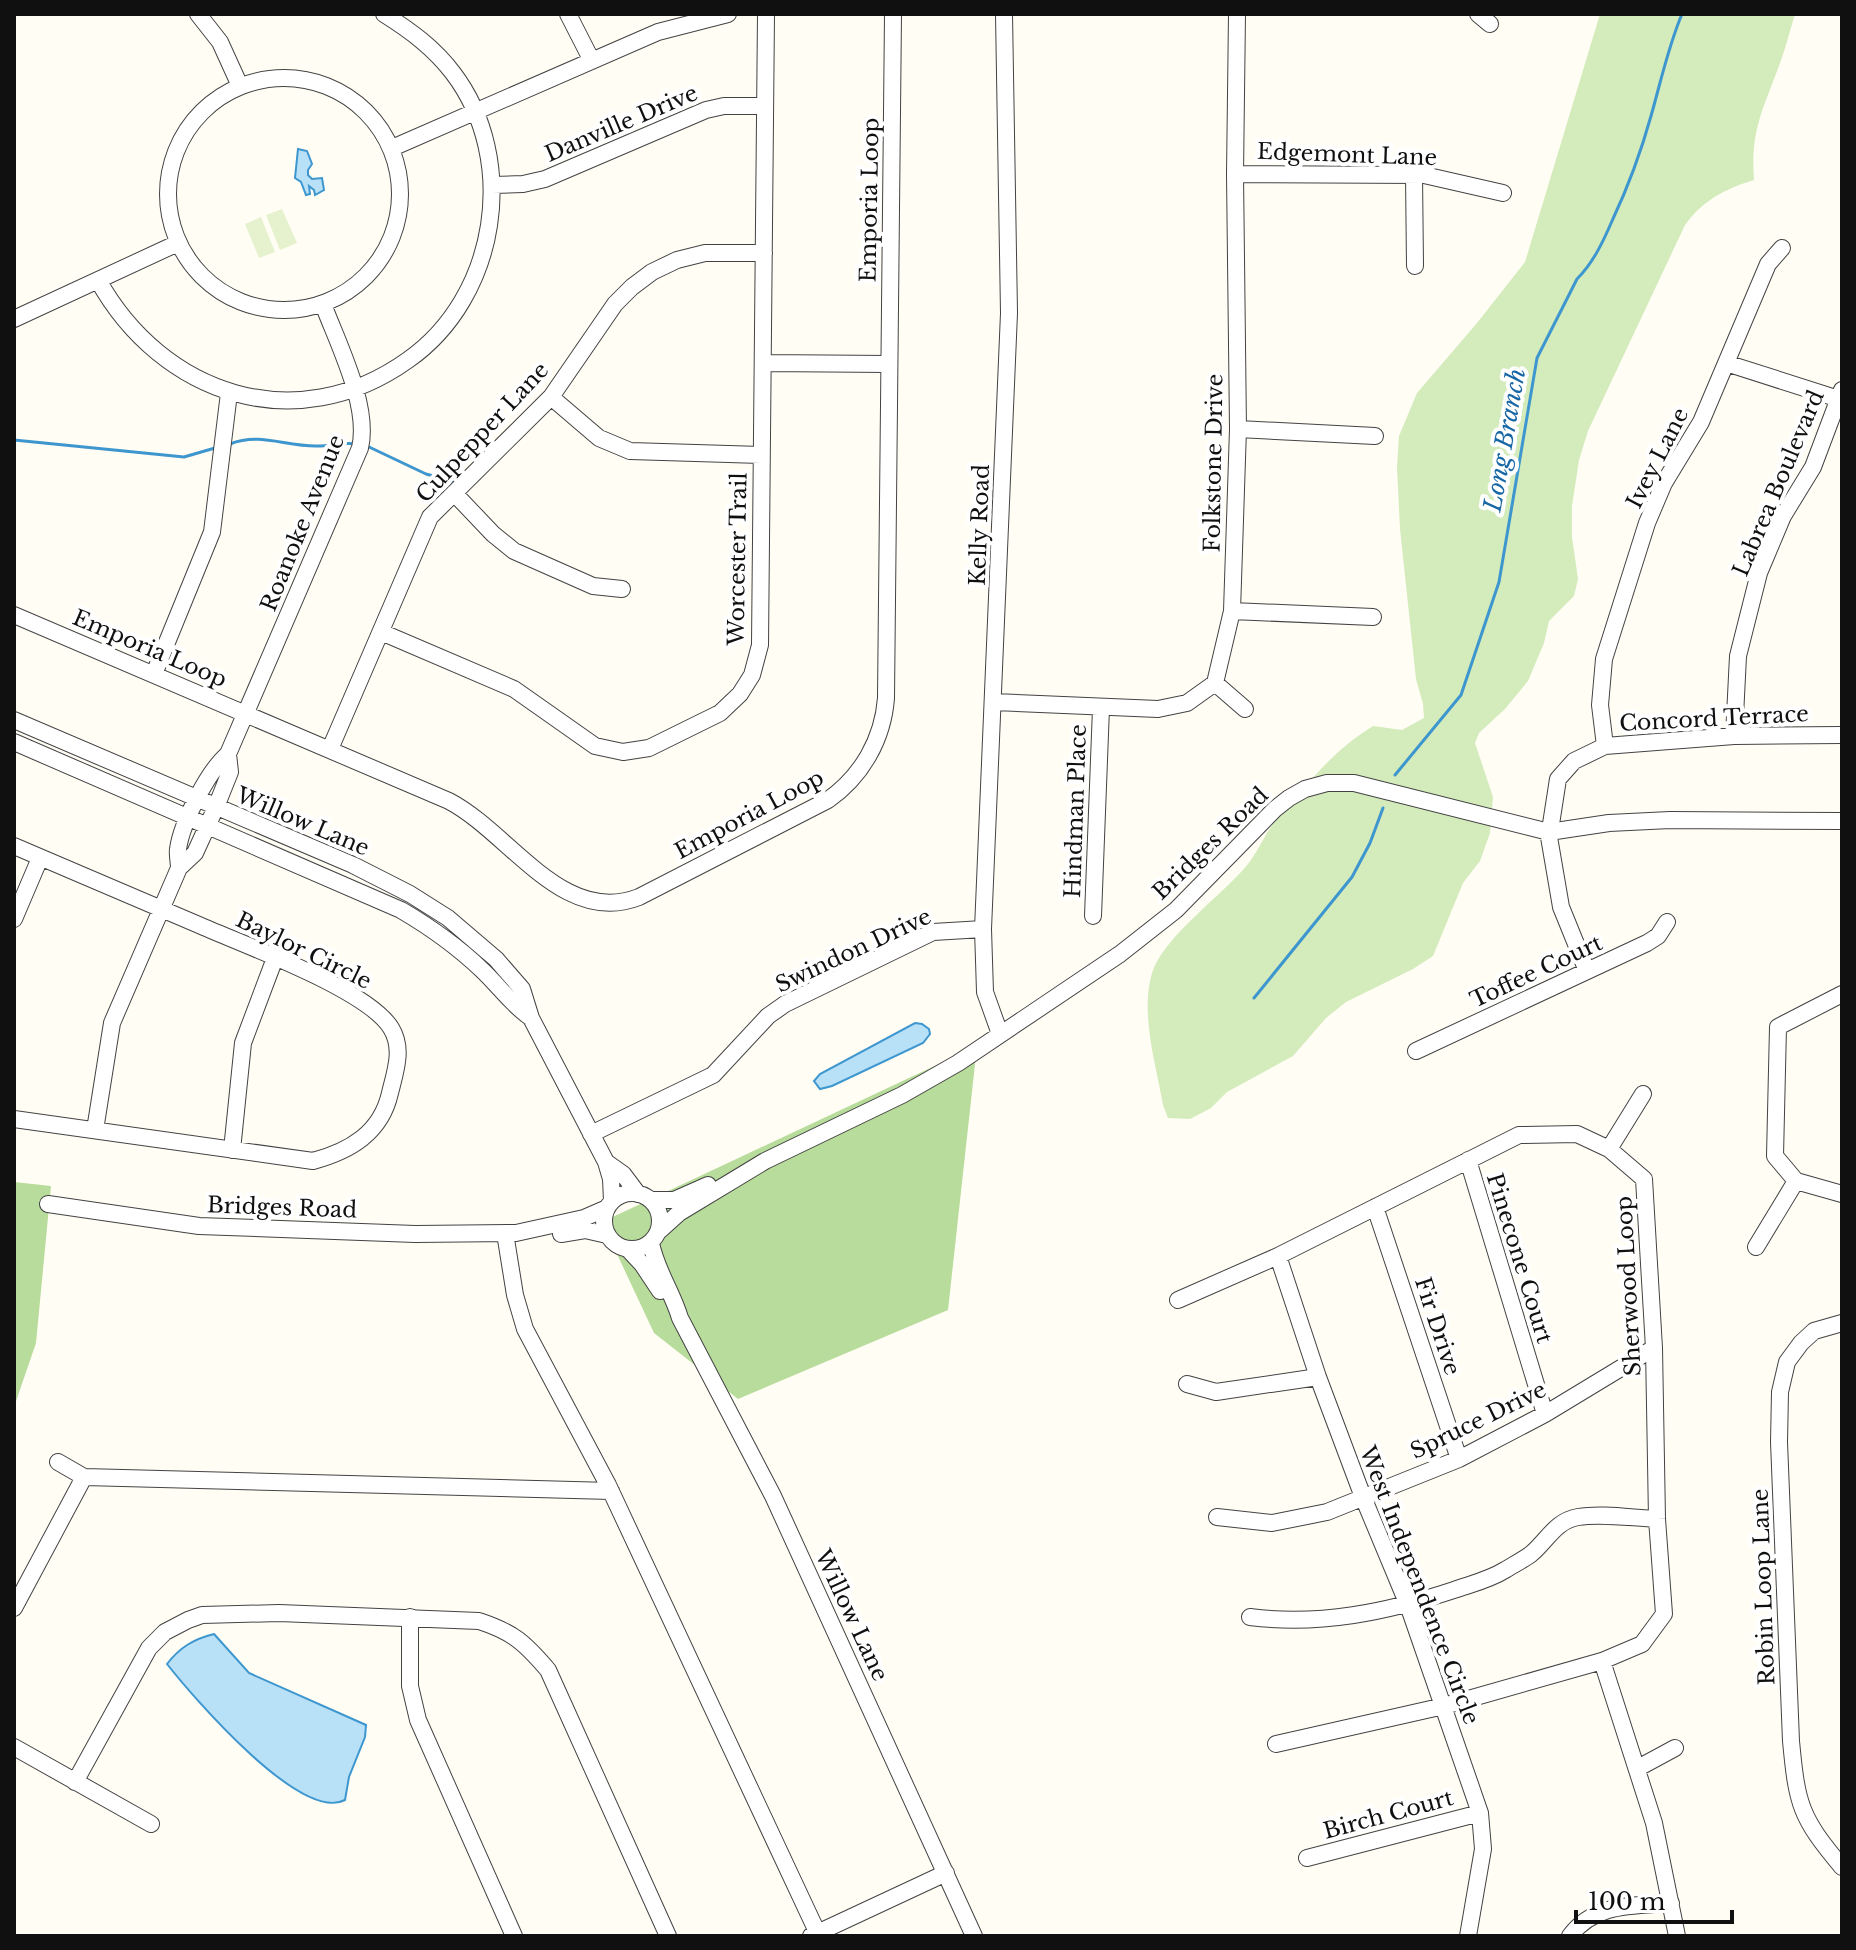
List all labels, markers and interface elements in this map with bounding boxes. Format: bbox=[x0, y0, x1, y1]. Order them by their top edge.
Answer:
street label: Danville Drive bbox=[541, 79, 702, 168]
street label: Emporia Loop bbox=[855, 117, 884, 283]
street label: Edgemont Lane bbox=[1256, 138, 1438, 171]
street label: Culpepper Lane bbox=[411, 357, 554, 508]
water label: Long Branch bbox=[1477, 366, 1531, 515]
street label: Folkstone Drive bbox=[1198, 373, 1229, 553]
street label: Labrea Boulevard bbox=[1727, 386, 1830, 580]
street label: Ivey Lane bbox=[1621, 403, 1694, 513]
street label: Roanoke Avenue bbox=[255, 431, 350, 615]
street label: Kelly Road bbox=[964, 464, 995, 586]
street label: Worcester Trail bbox=[722, 472, 753, 647]
street label: Emporia Loop bbox=[69, 604, 231, 693]
street label: Concord Terrace bbox=[1619, 700, 1809, 737]
street label: Hindman Place bbox=[1059, 724, 1092, 898]
street label: Emporia Loop bbox=[670, 764, 828, 865]
street label: Willow Lane bbox=[231, 781, 373, 862]
street label: Bridges Road bbox=[1147, 781, 1274, 905]
street label: Swindon Drive bbox=[771, 903, 935, 998]
street label: Baylor Circle bbox=[232, 906, 376, 995]
street label: Toffee Court bbox=[1466, 929, 1607, 1014]
street label: Pinecone Court bbox=[1481, 1170, 1558, 1347]
street label: Bridges Road bbox=[206, 1191, 358, 1224]
street label: Sherwood Loop bbox=[1610, 1195, 1647, 1377]
street label: Fir Drive bbox=[1409, 1274, 1466, 1379]
street label: Spruce Drive bbox=[1406, 1376, 1551, 1465]
street label: West Independence Circle bbox=[1354, 1441, 1485, 1728]
street label: Robin Loop Lane bbox=[1747, 1488, 1780, 1686]
street label: Willow Lane bbox=[809, 1544, 894, 1685]
street label: Birch Court bbox=[1320, 1784, 1457, 1845]
scale bar bbox=[1576, 1874, 1732, 1924]
text: 100 m bbox=[1588, 1887, 1666, 1916]

